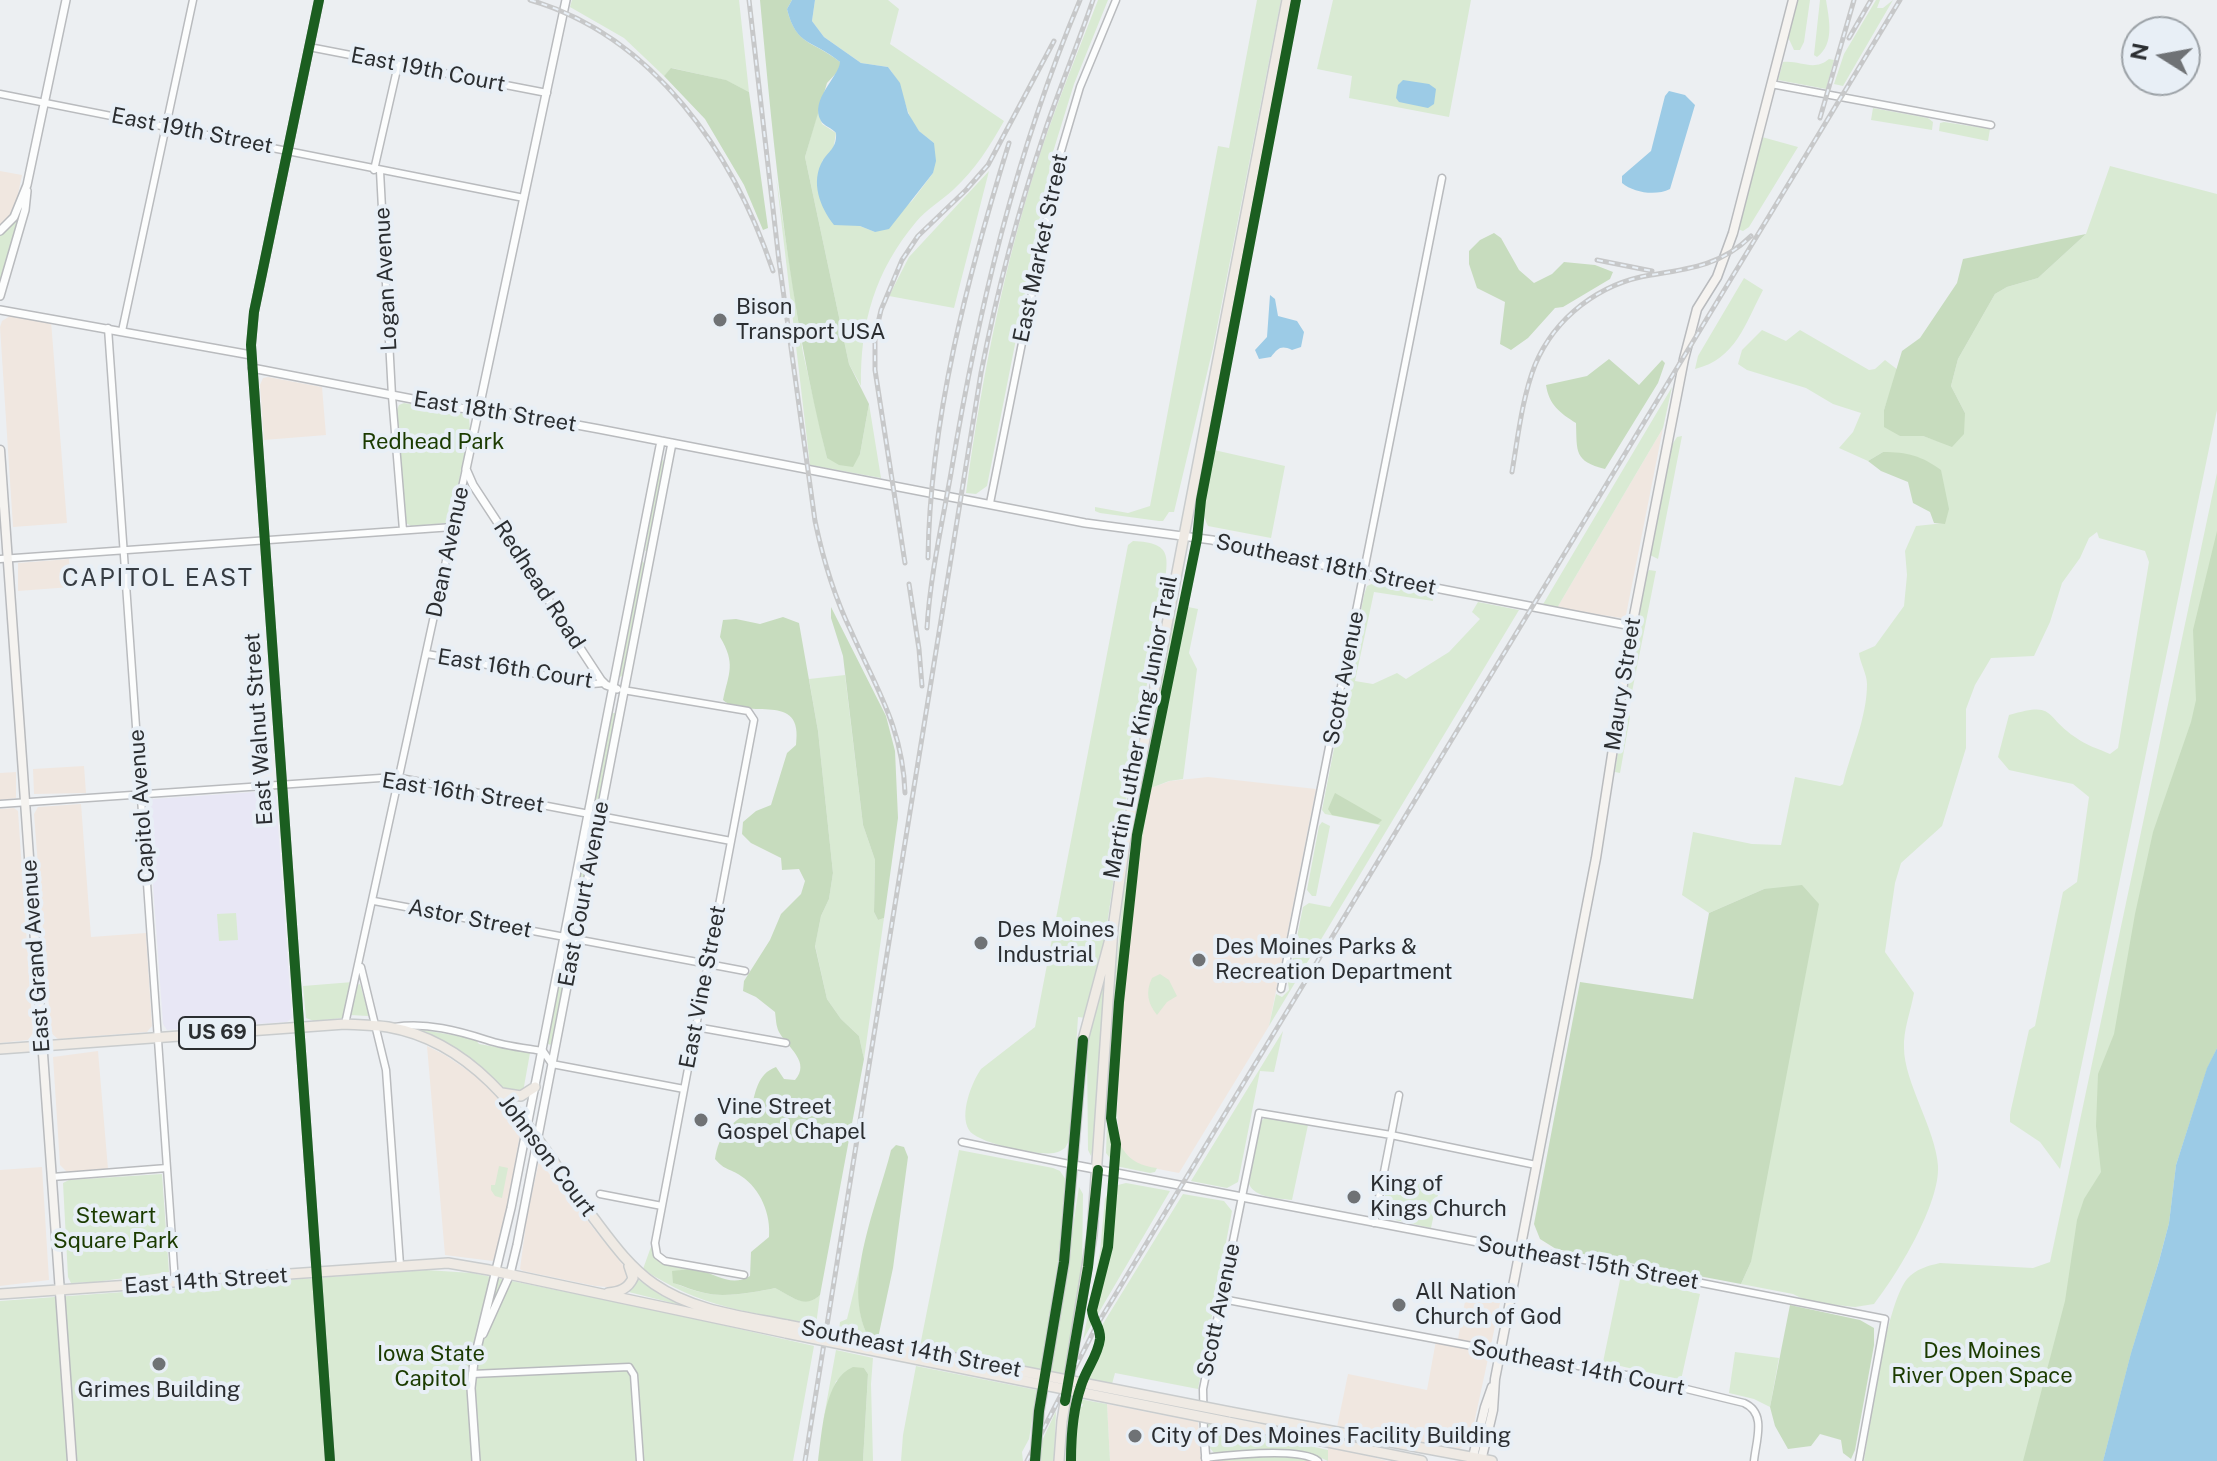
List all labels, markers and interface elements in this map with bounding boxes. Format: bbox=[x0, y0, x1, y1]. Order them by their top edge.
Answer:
north arrow bbox=[2121, 16, 2201, 96]
text: N bbox=[2125, 41, 2154, 63]
street label: East 19th Court bbox=[348, 42, 508, 98]
street label: East 19th Street bbox=[109, 102, 275, 160]
street label: East Market Street bbox=[1008, 151, 1074, 345]
street label: Logan Avenue bbox=[369, 207, 403, 351]
place label: Bison Transport USA bbox=[736, 294, 886, 346]
marker: Bison Transport USA bbox=[711, 311, 729, 329]
street label: East 18th Street bbox=[412, 386, 578, 438]
park label: Redhead Park bbox=[362, 429, 504, 455]
street label: Dean Avenue bbox=[421, 484, 475, 620]
street label: Redhead Road bbox=[488, 516, 590, 654]
street label: Southeast 18th Street bbox=[1214, 529, 1438, 601]
district label: CAPITOL EAST bbox=[62, 565, 254, 593]
street label: Martin Luther King Junior Trail bbox=[1099, 573, 1183, 881]
street label: Scott Avenue bbox=[1318, 609, 1370, 747]
street label: Maury Street bbox=[1599, 615, 1647, 753]
street label: East Walnut Street bbox=[239, 632, 279, 826]
street label: East 16th Court bbox=[435, 644, 595, 694]
street label: Capitol Avenue bbox=[123, 728, 161, 884]
street label: East 16th Street bbox=[380, 767, 546, 819]
street label: East Court Avenue bbox=[553, 799, 615, 989]
street label: East Grand Avenue bbox=[16, 859, 56, 1053]
street label: Astor Street bbox=[406, 894, 534, 944]
street label: East Vine Street bbox=[674, 903, 732, 1071]
place label: Des Moines Industrial bbox=[997, 917, 1115, 968]
marker: Des Moines Industrial bbox=[972, 934, 990, 952]
place label: Des Moines Parks & Recreation Department bbox=[1215, 934, 1453, 986]
marker: Des Moines Parks & Recreation Department bbox=[1190, 951, 1208, 969]
road number: US 69 bbox=[179, 1017, 255, 1049]
street label: Johnson Court bbox=[493, 1090, 601, 1222]
place label: Vine Street Gospel Chapel bbox=[717, 1094, 866, 1146]
marker: Vine Street Gospel Chapel bbox=[692, 1111, 710, 1129]
place label: King of Kings Church bbox=[1370, 1171, 1507, 1222]
marker: King of Kings Church bbox=[1345, 1188, 1363, 1206]
park label: Stewart Square Park bbox=[53, 1203, 179, 1254]
street label: Southeast 15th Street bbox=[1475, 1231, 1701, 1295]
street label: Scott Avenue bbox=[1192, 1241, 1246, 1379]
street label: East 14th Street bbox=[123, 1262, 289, 1300]
place label: All Nation Church of God bbox=[1415, 1279, 1562, 1330]
marker: All Nation Church of God bbox=[1390, 1296, 1408, 1314]
street label: Southeast 14th Street bbox=[799, 1315, 1023, 1383]
street label: Southeast 14th Court bbox=[1469, 1334, 1687, 1402]
park label: Des Moines River Open Space bbox=[1891, 1338, 2073, 1390]
park label: Iowa State Capitol bbox=[377, 1341, 485, 1392]
marker: Grimes Building bbox=[150, 1355, 168, 1373]
place label: Grimes Building bbox=[78, 1377, 240, 1403]
place label: City of Des Moines Facility Building bbox=[1151, 1423, 1511, 1449]
marker: City of Des Moines Facility Building bbox=[1126, 1427, 1144, 1445]

